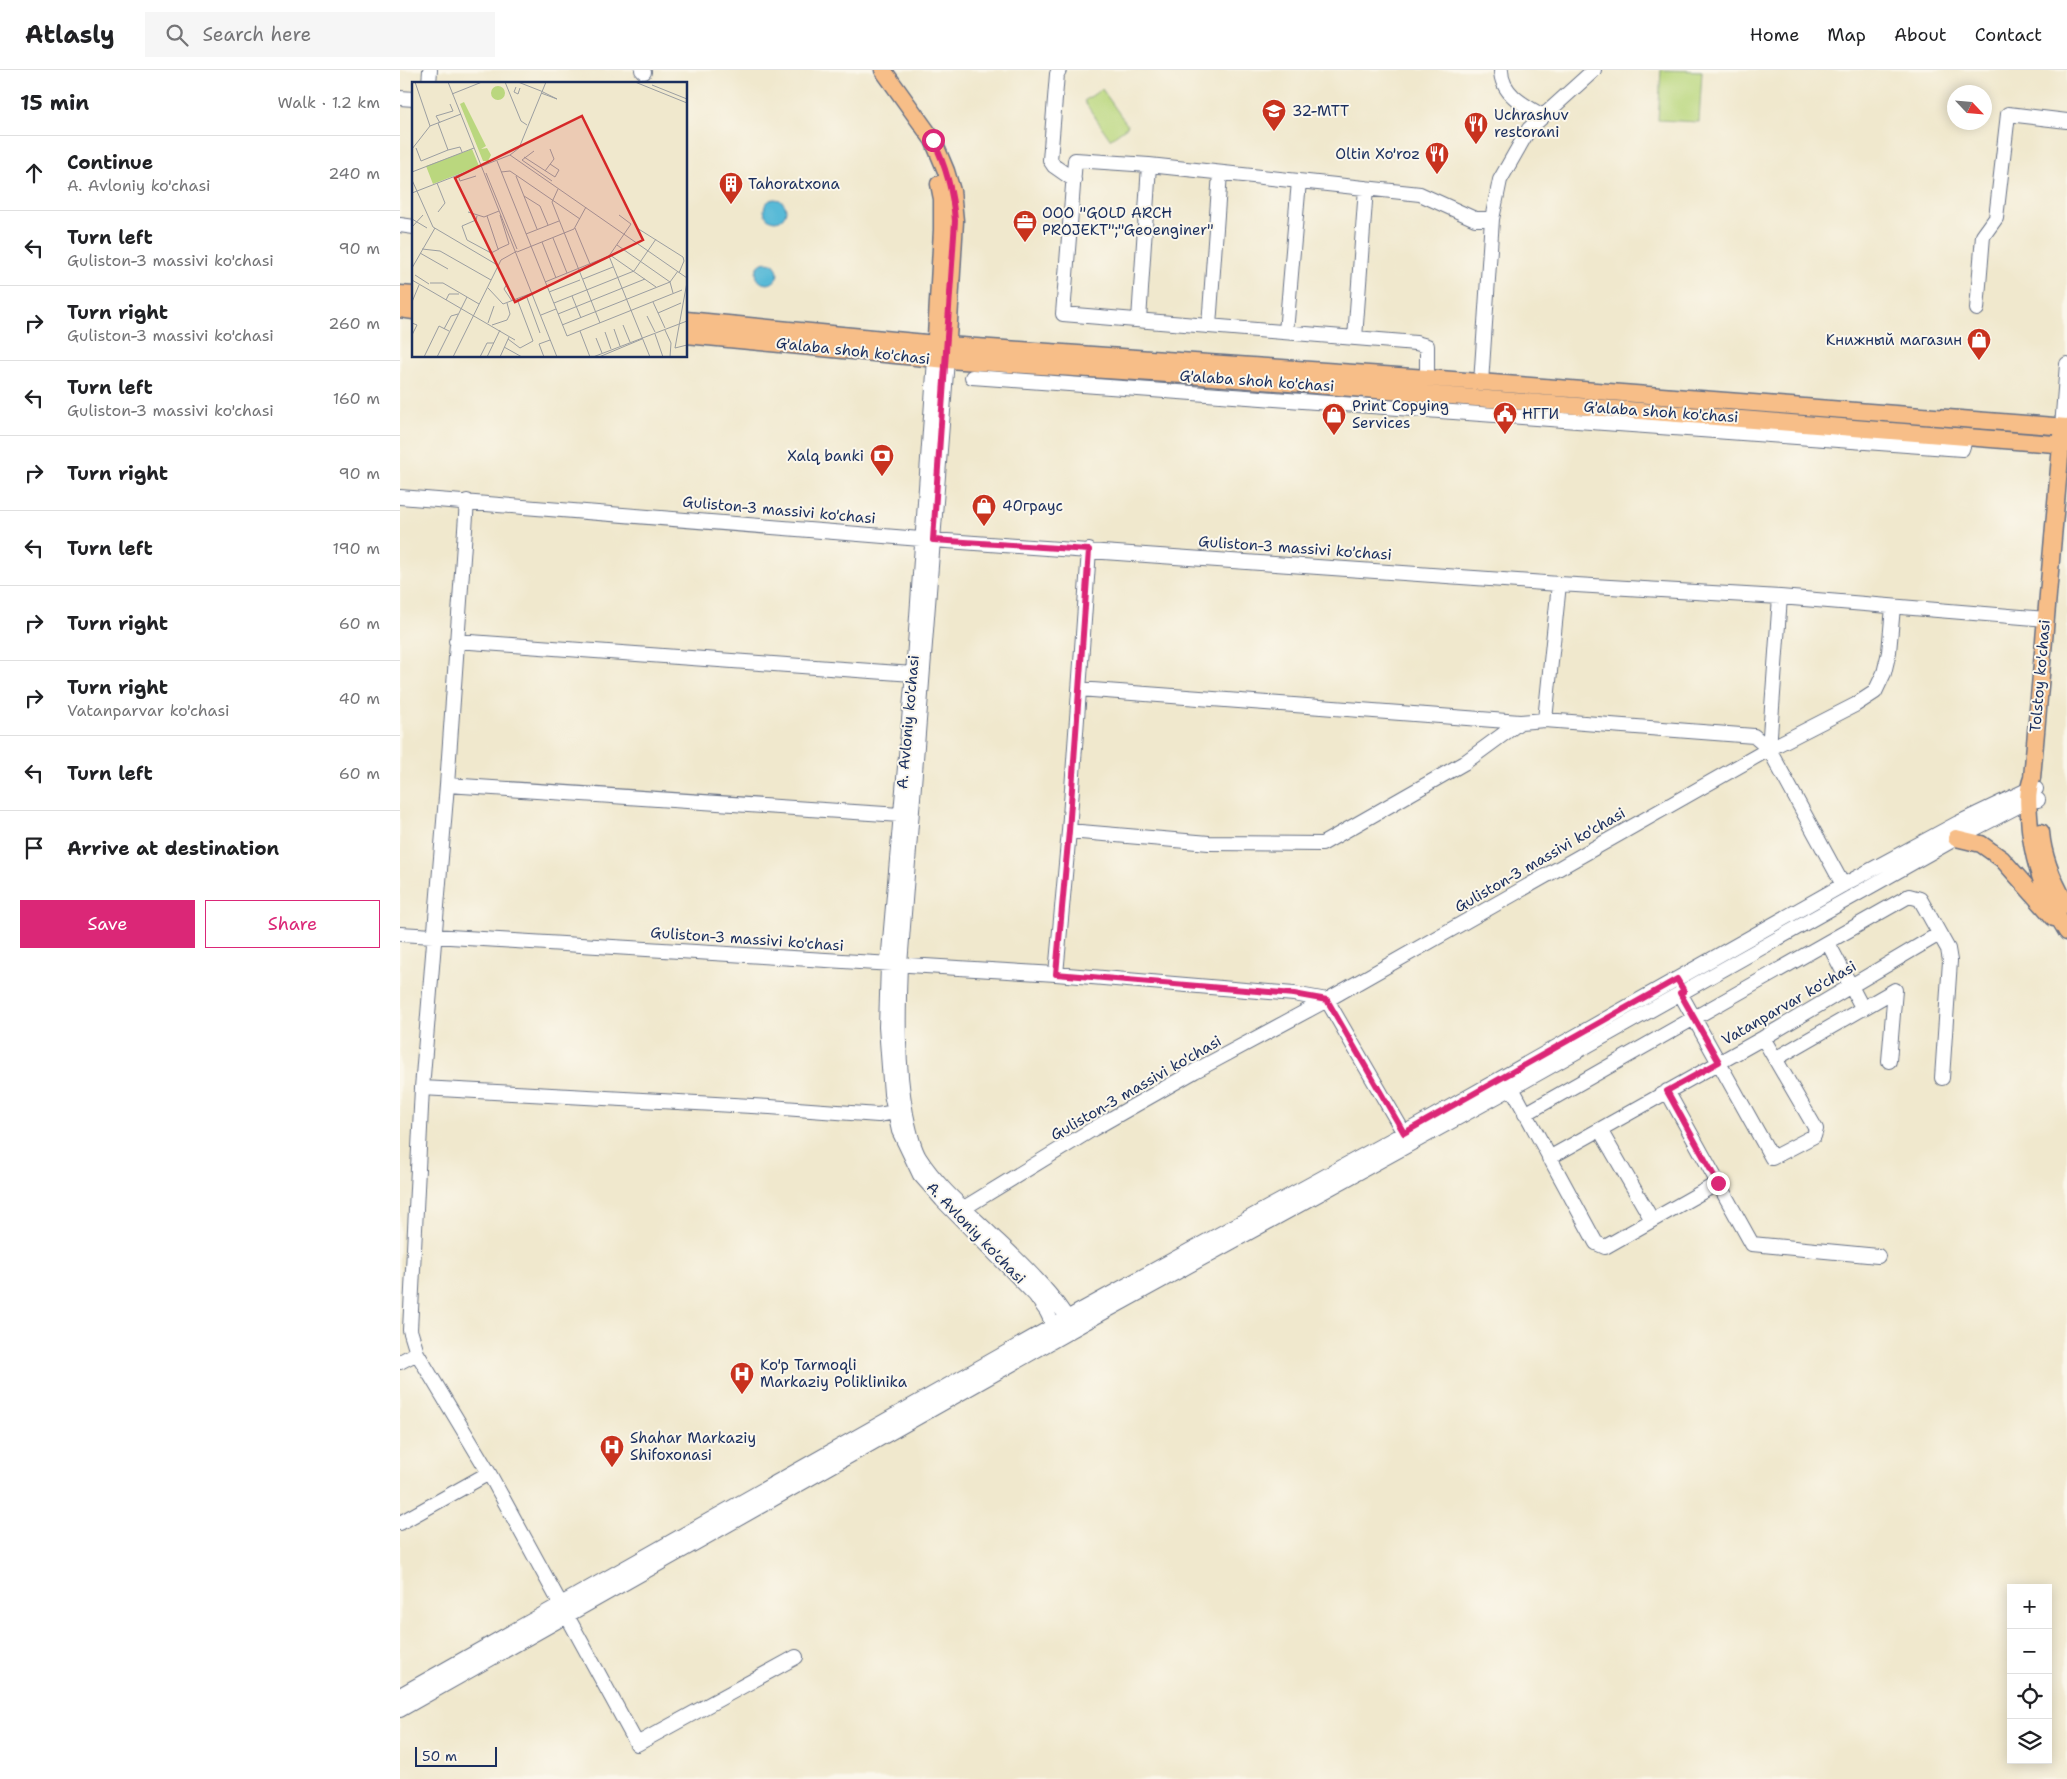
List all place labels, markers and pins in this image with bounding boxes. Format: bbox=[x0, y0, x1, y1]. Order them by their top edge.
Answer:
school or university icon: 32-MTT bbox=[1261, 98, 1287, 132]
place label: 32-MTT bbox=[1292, 101, 1349, 121]
place label: Uchrashuv restorani bbox=[1494, 105, 1569, 142]
restaurant icon: Uchrashuv restorani bbox=[1463, 111, 1489, 145]
restaurant icon: Oltin Xo'roz bbox=[1424, 141, 1450, 175]
place label: Oltin Xo'roz bbox=[1335, 144, 1420, 164]
building icon: Tahoratxona bbox=[718, 171, 744, 205]
place label: Tahoratxona bbox=[748, 174, 840, 194]
place label: ООО "GOLD ARCH PROJEKT";"Geoenginer" bbox=[1042, 203, 1214, 240]
office icon: ООО "GOLD ARCH PROJEKT";"Geoenginer" bbox=[1012, 209, 1038, 243]
shop icon: Книжный магазин bbox=[1966, 327, 1992, 361]
place label: Книжный магазин bbox=[1826, 330, 1962, 350]
place label: Print Copying Services bbox=[1352, 396, 1449, 433]
public building icon: НГГИ bbox=[1492, 401, 1518, 435]
shop icon: Print Copying Services bbox=[1321, 402, 1347, 436]
place label: НГГИ bbox=[1522, 404, 1559, 424]
bank icon: Xalq banki bbox=[869, 443, 895, 477]
place label: Xalq banki bbox=[787, 446, 864, 466]
shop icon: 40граус bbox=[971, 493, 997, 527]
place label: 40граус bbox=[1002, 496, 1063, 516]
place label: Ko'p Tarmoqli Markaziy Poliklinika bbox=[760, 1355, 908, 1392]
hospital icon: Ko'p Tarmoqli Markaziy Poliklinika bbox=[729, 1361, 755, 1395]
place label: Shahar Markaziy Shifoxonasi bbox=[630, 1428, 756, 1465]
hospital icon: Shahar Markaziy Shifoxonasi bbox=[599, 1434, 625, 1468]

